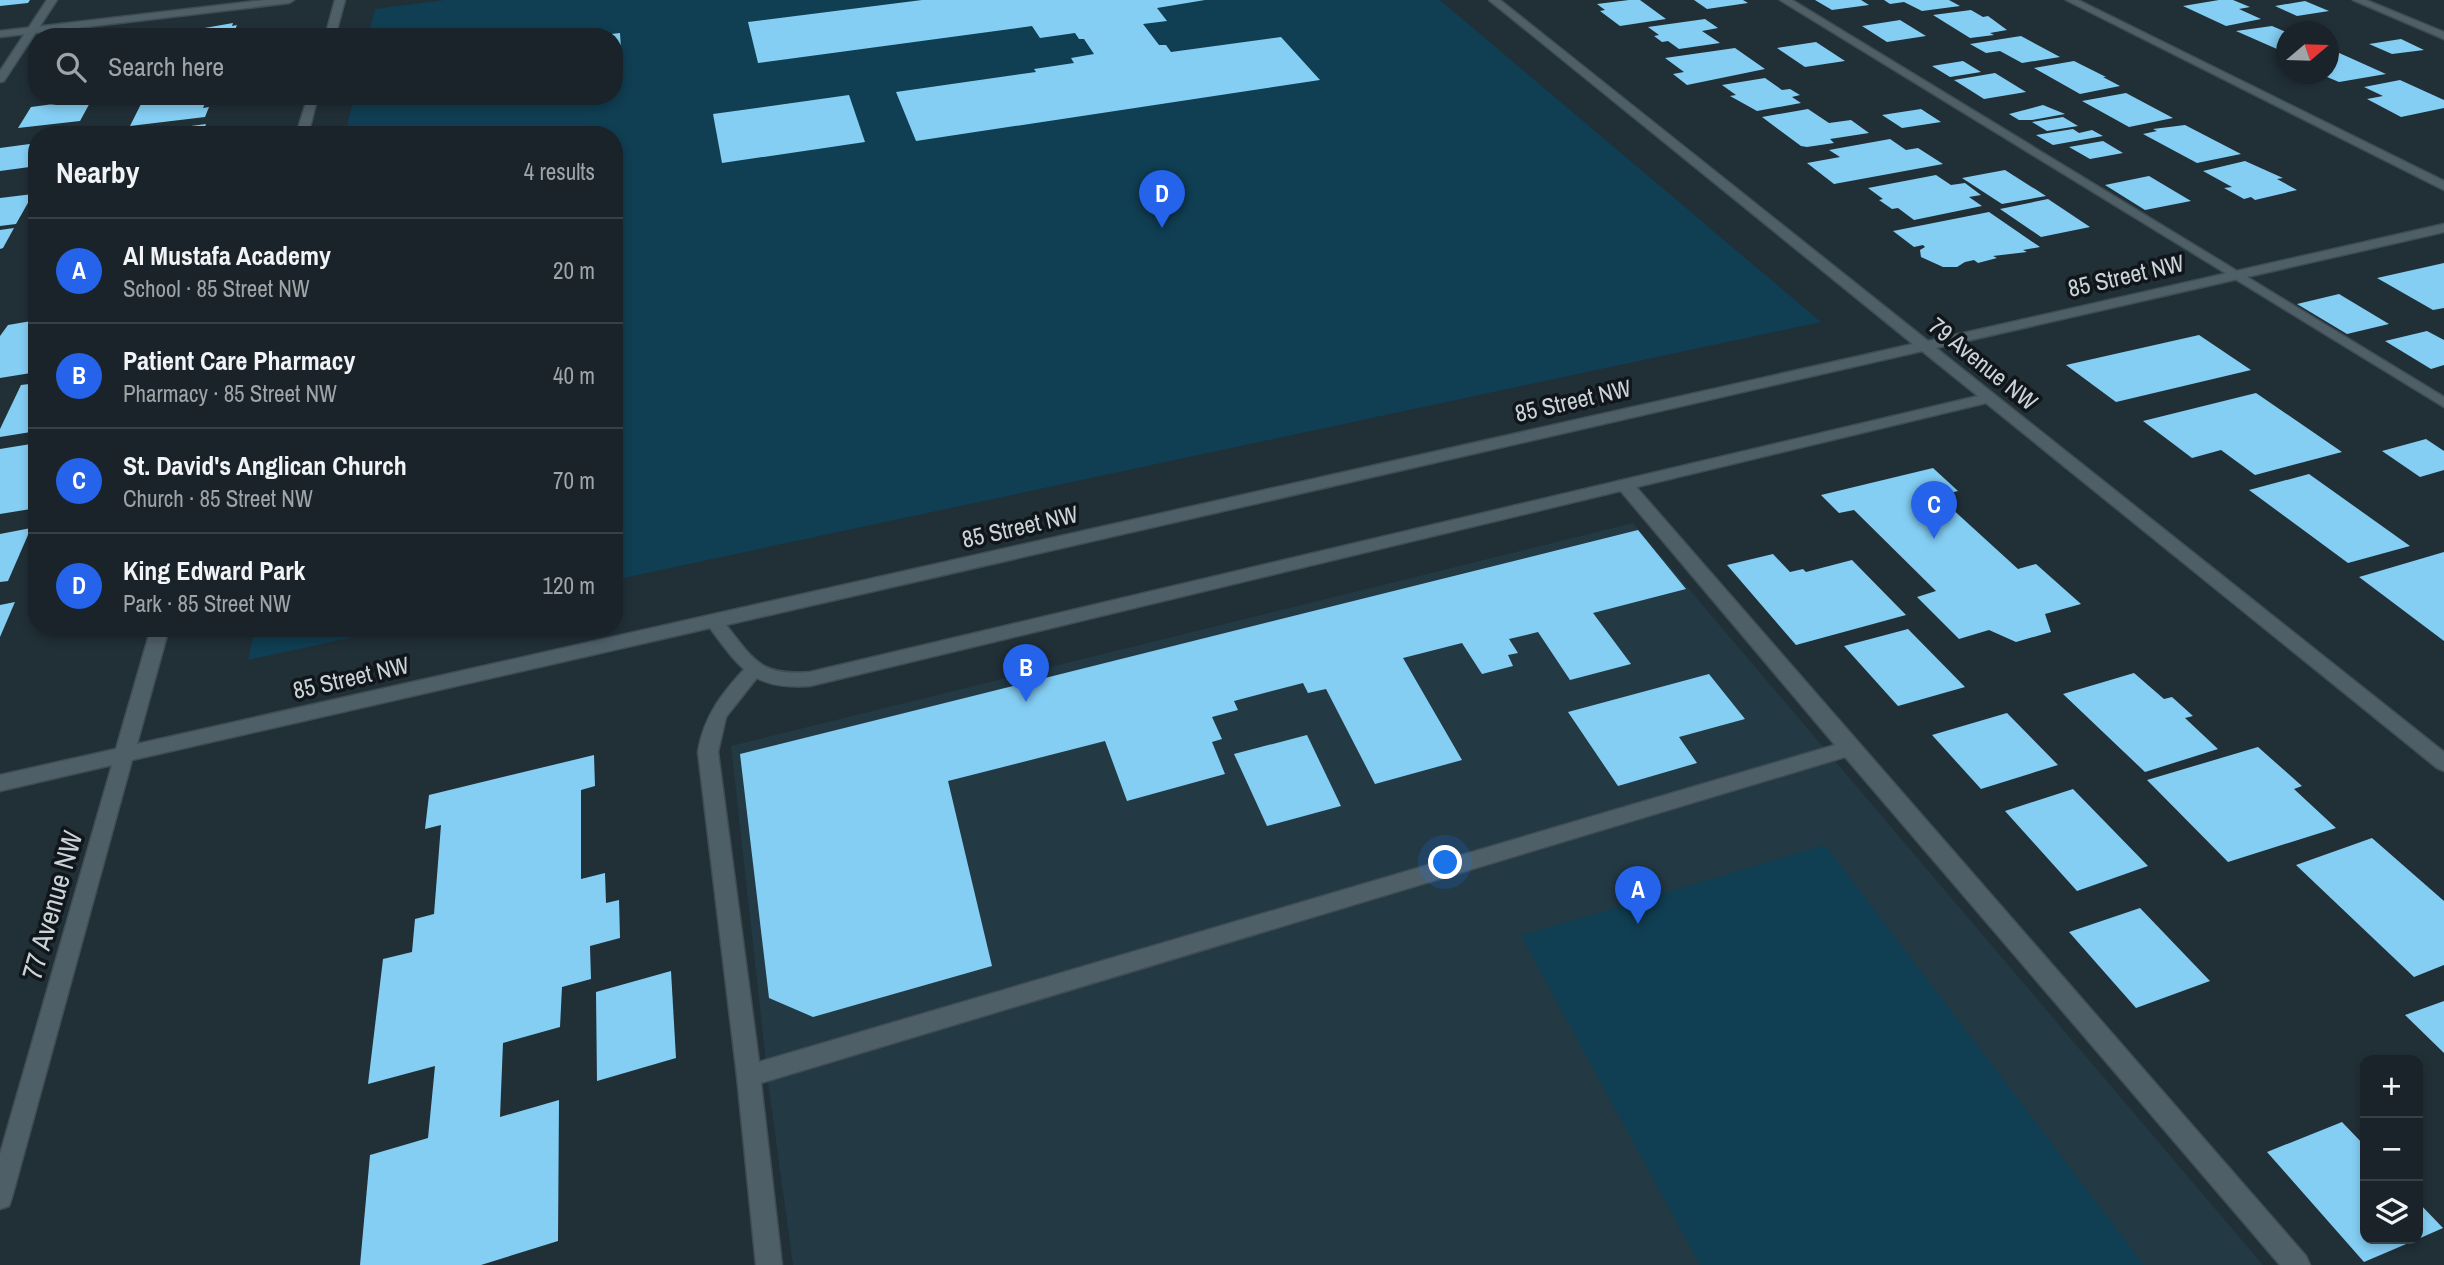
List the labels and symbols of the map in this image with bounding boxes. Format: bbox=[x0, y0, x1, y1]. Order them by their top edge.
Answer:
north arrow bbox=[2276, 21, 2339, 84]
pin: D bbox=[1139, 170, 1185, 228]
street label: 85 Street NW bbox=[2065, 246, 2187, 304]
street label: 79 Avenue NW bbox=[1923, 310, 2045, 417]
street label: 85 Street NW bbox=[1512, 371, 1634, 429]
pin: C bbox=[1911, 481, 1957, 539]
street label: 85 Street NW bbox=[959, 497, 1081, 555]
pin: B bbox=[1003, 644, 1049, 702]
street label: 85 Street NW bbox=[290, 648, 412, 706]
street label: 77 Avenue NW bbox=[13, 826, 91, 984]
your location bbox=[1428, 845, 1462, 879]
pin: A bbox=[1615, 866, 1661, 924]

